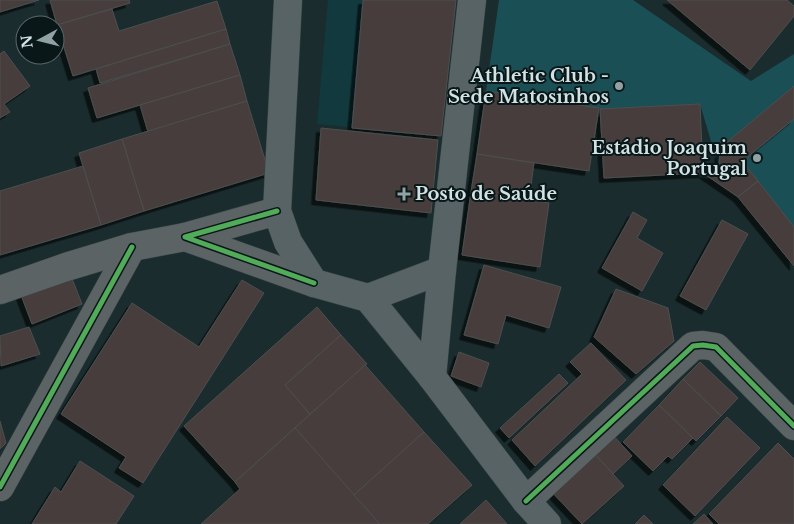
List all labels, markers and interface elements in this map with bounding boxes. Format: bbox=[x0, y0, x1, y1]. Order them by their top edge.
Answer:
north arrow bbox=[15, 15, 65, 65]
text: N bbox=[17, 34, 37, 49]
place label: Athletic Club - Sede Matosinhos bbox=[448, 65, 609, 108]
marker: Athletic Club - Sede Matosinhos bbox=[613, 80, 625, 92]
place label: Estádio Joaquim Portugal bbox=[592, 137, 748, 180]
marker: Estádio Joaquim Portugal bbox=[751, 152, 763, 164]
place label: Posto de Saúde bbox=[415, 183, 557, 205]
marker: Posto de Saúde bbox=[397, 187, 411, 201]

